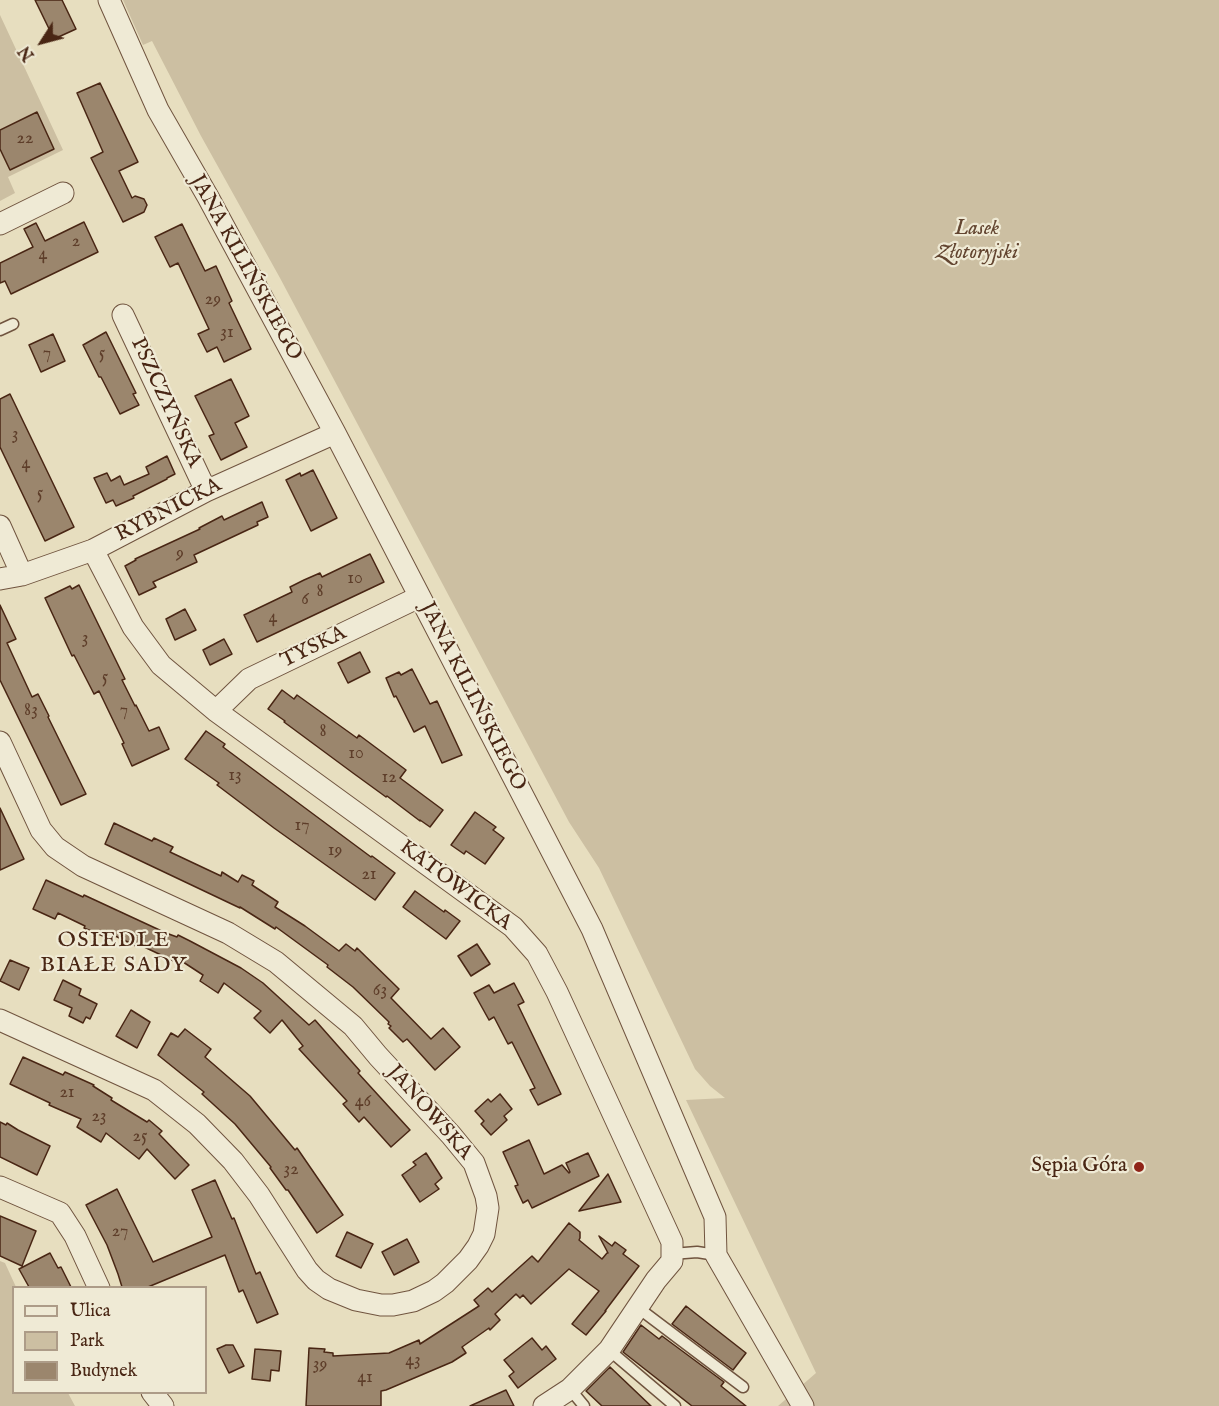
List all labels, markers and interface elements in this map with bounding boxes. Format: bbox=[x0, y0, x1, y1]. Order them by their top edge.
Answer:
north arrow bbox=[12, 12, 72, 72]
text: N bbox=[15, 41, 40, 64]
house number: 22 bbox=[17, 128, 33, 150]
street label: JANA KILIŃSKIEGO bbox=[183, 171, 307, 365]
park label: Lasek Złotoryjski bbox=[936, 217, 1018, 267]
house number: 2 bbox=[72, 231, 80, 253]
house number: 4 bbox=[39, 244, 47, 266]
house number: 29 bbox=[205, 289, 221, 311]
house number: 31 bbox=[220, 322, 234, 344]
street label: PSZCZYŃSKA bbox=[124, 334, 206, 472]
house number: 7 bbox=[43, 343, 51, 365]
house number: 5 bbox=[99, 343, 105, 365]
house number: 3 bbox=[12, 424, 18, 446]
house number: 4 bbox=[22, 453, 30, 475]
street label: RYBNICKA bbox=[112, 474, 226, 548]
house number: 5 bbox=[37, 483, 43, 505]
house number: 9 bbox=[176, 543, 184, 565]
house number: 10 bbox=[347, 568, 363, 590]
house number: 8 bbox=[316, 581, 324, 603]
house number: 6 bbox=[301, 589, 309, 611]
street label: JANA KILIŃSKIEGO bbox=[413, 598, 531, 796]
house number: 4 bbox=[269, 607, 277, 629]
street label: TYSKA bbox=[277, 621, 351, 675]
house number: 3 bbox=[82, 628, 88, 650]
house number: 5 bbox=[102, 667, 108, 689]
house number: 83 bbox=[24, 700, 38, 722]
house number: 7 bbox=[120, 700, 128, 722]
house number: 8 bbox=[319, 721, 327, 743]
house number: 10 bbox=[348, 743, 364, 765]
house number: 13 bbox=[228, 765, 242, 787]
house number: 12 bbox=[381, 767, 397, 789]
house number: 17 bbox=[294, 815, 310, 837]
street label: KATOWICKA bbox=[394, 835, 516, 937]
house number: 19 bbox=[328, 840, 342, 862]
house number: 21 bbox=[361, 864, 377, 886]
district label: OSIEDLE BIAŁE SADY bbox=[40, 928, 188, 980]
house number: 63 bbox=[373, 980, 387, 1002]
street label: JANOWSKA bbox=[381, 1060, 477, 1166]
house number: 21 bbox=[59, 1082, 75, 1104]
house number: 46 bbox=[355, 1091, 371, 1113]
house number: 23 bbox=[91, 1106, 107, 1128]
house number: 25 bbox=[133, 1126, 147, 1148]
place label: Sępia Góra bbox=[1031, 1154, 1127, 1180]
house number: 32 bbox=[283, 1159, 299, 1181]
marker: Sępia Góra bbox=[1132, 1160, 1146, 1174]
house number: 27 bbox=[112, 1221, 128, 1243]
legend bbox=[12, 1286, 207, 1394]
text: Ulica bbox=[70, 1300, 111, 1323]
text: Park bbox=[70, 1330, 104, 1353]
house number: 43 bbox=[405, 1350, 421, 1372]
house number: 39 bbox=[313, 1354, 327, 1376]
text: Budynek bbox=[70, 1360, 137, 1383]
house number: 41 bbox=[357, 1367, 373, 1389]

